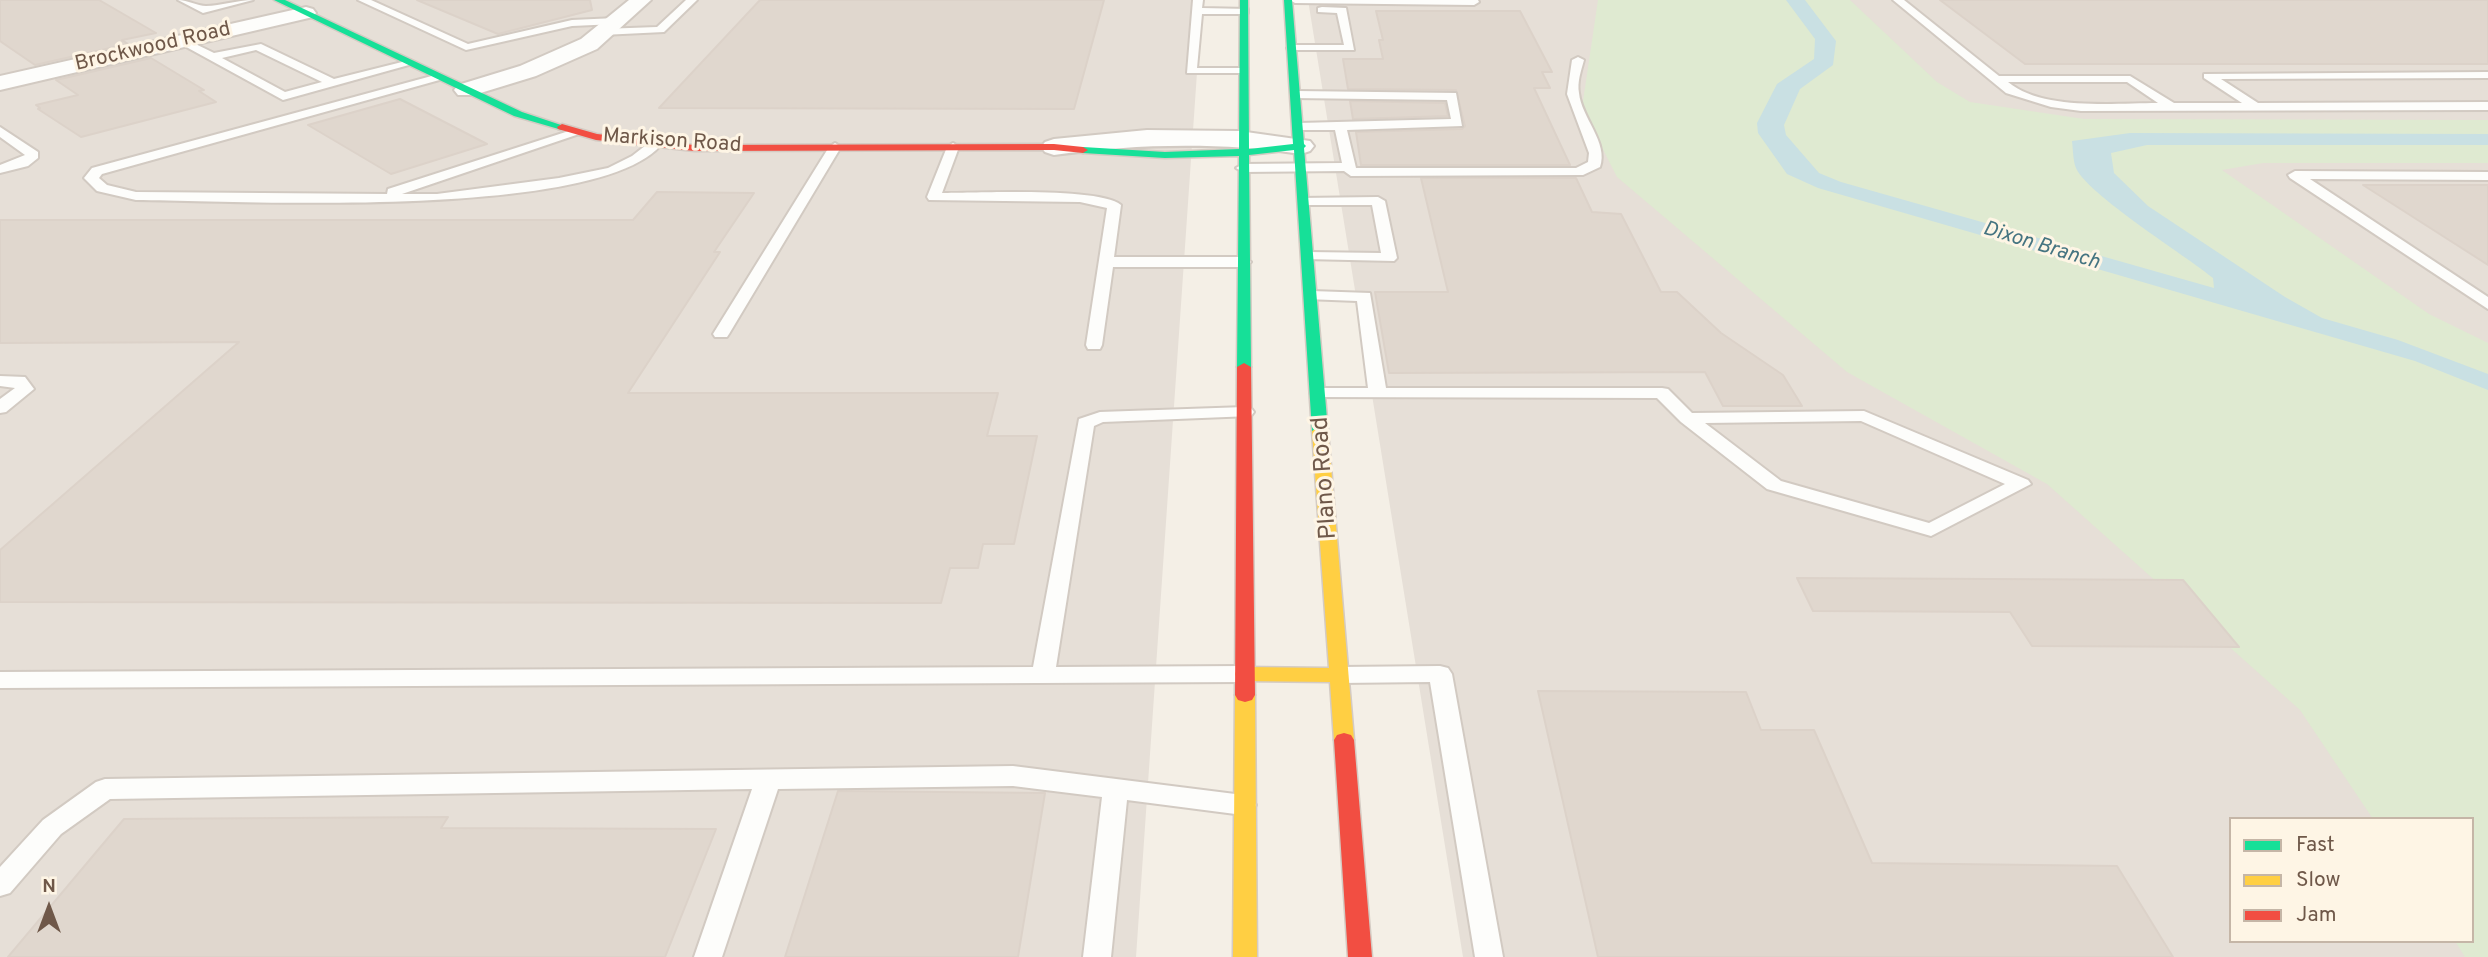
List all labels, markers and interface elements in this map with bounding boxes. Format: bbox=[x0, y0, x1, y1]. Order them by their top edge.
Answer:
street label: Brockwood Road bbox=[73, 18, 233, 78]
street label: Markison Road bbox=[602, 125, 742, 159]
water label: Dixon Branch bbox=[1980, 217, 2102, 277]
street label: Plano Road bbox=[1307, 416, 1345, 540]
legend bbox=[2229, 817, 2474, 943]
text: Fast bbox=[2296, 832, 2335, 859]
text: Slow bbox=[2296, 867, 2341, 894]
north arrow bbox=[14, 873, 84, 943]
text: N bbox=[42, 875, 56, 899]
text: Jam bbox=[2296, 902, 2337, 929]

